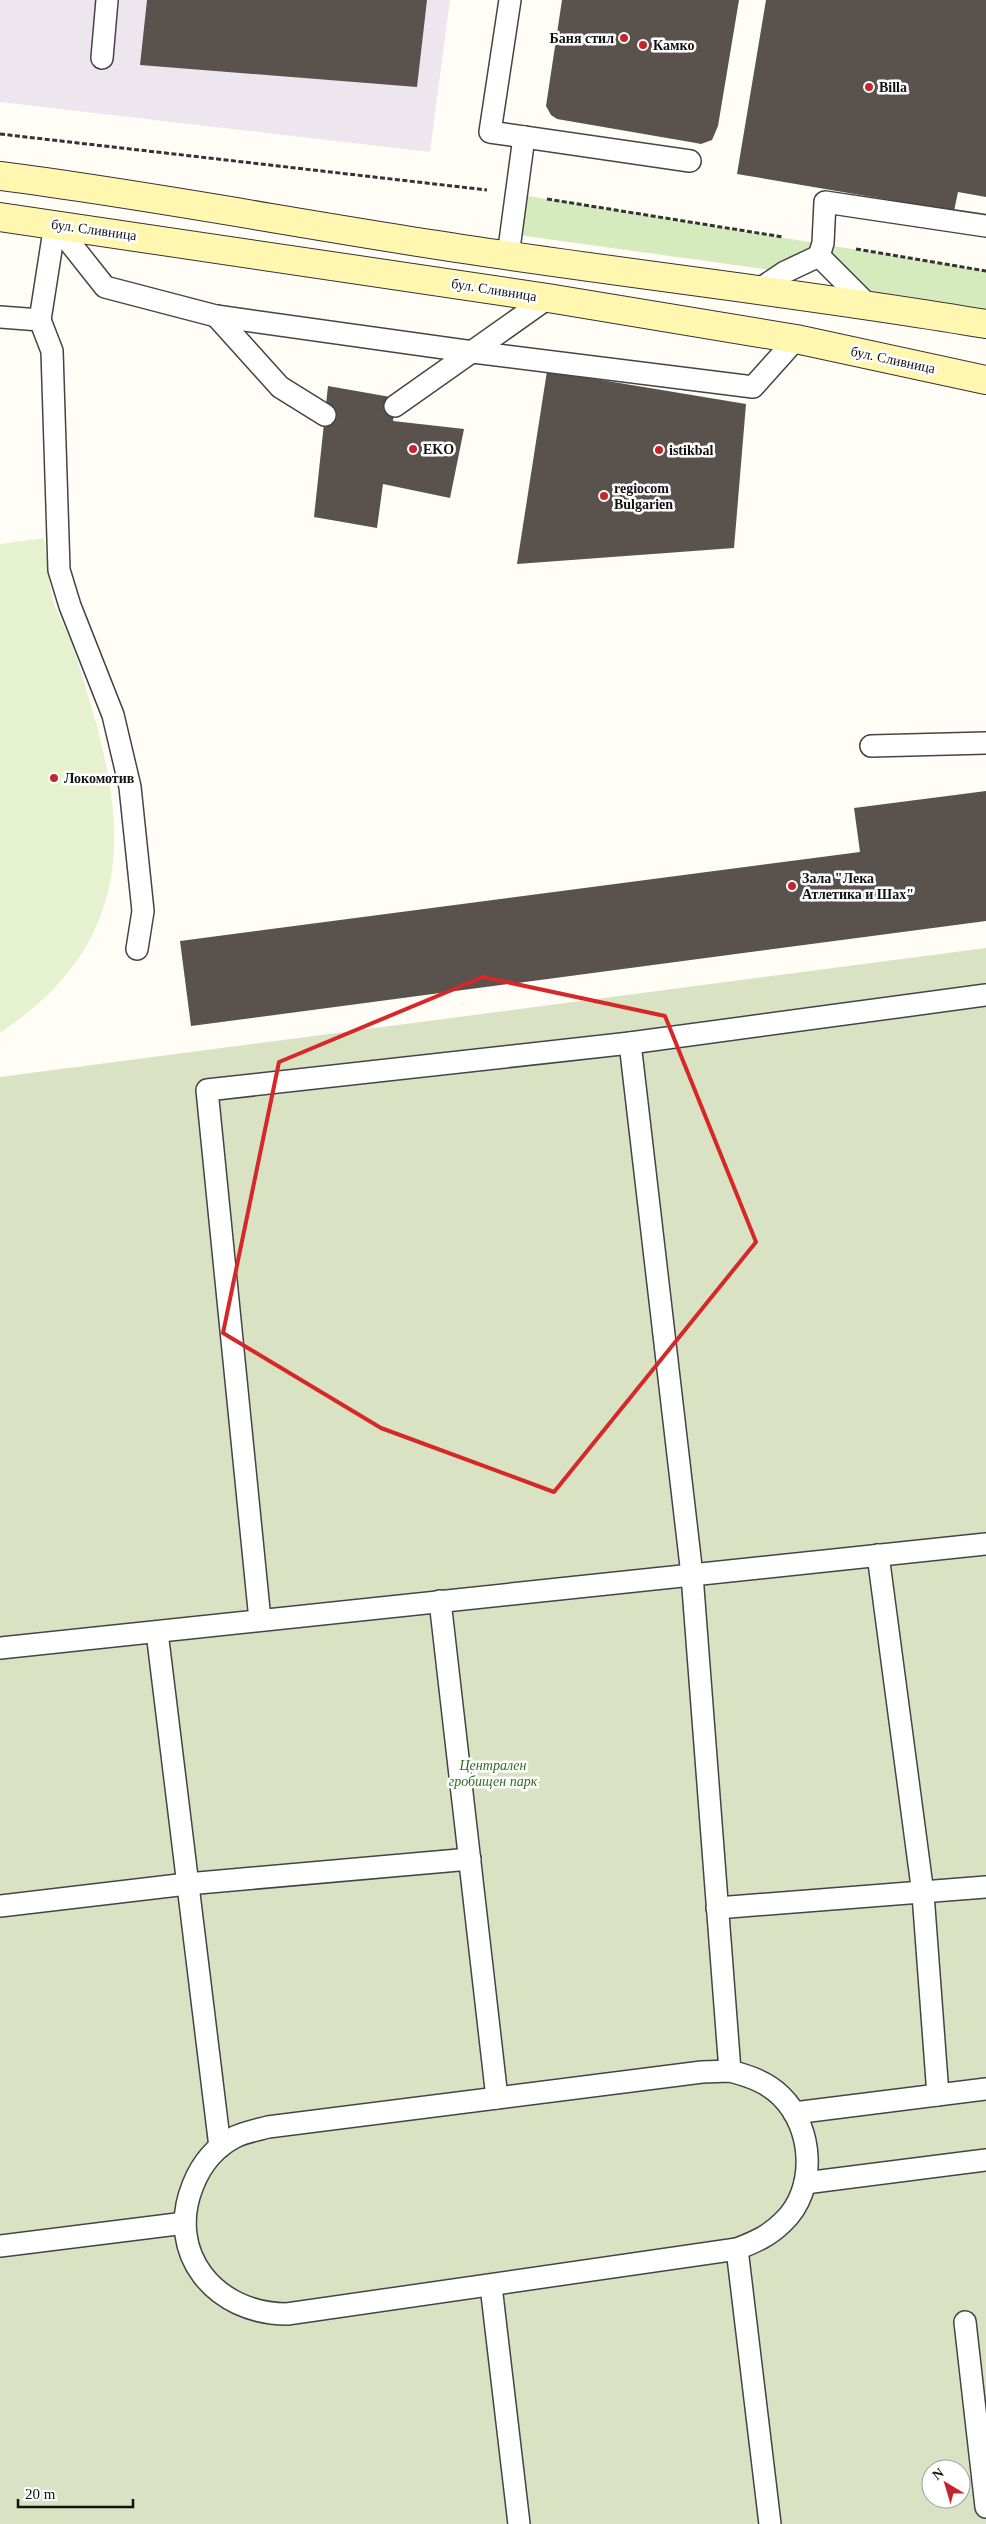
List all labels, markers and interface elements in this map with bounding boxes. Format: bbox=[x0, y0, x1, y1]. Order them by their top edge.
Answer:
place label: Баня стил bbox=[550, 31, 614, 46]
marker: Баня стил bbox=[618, 32, 630, 44]
place label: Камко bbox=[653, 38, 694, 53]
marker: Камко bbox=[637, 39, 649, 51]
place label: Billa bbox=[879, 80, 907, 95]
marker: Billa bbox=[863, 81, 875, 93]
street label: бул. Сливница bbox=[50, 217, 138, 244]
street label: бул. Сливница bbox=[450, 276, 538, 304]
street label: бул. Сливница bbox=[849, 344, 937, 376]
place label: EKO bbox=[423, 442, 454, 457]
marker: EKO bbox=[407, 443, 419, 455]
place label: istikbal bbox=[669, 443, 713, 458]
marker: istikbal bbox=[653, 444, 665, 456]
place label: regiocom Bulgarien bbox=[614, 481, 673, 512]
marker: regiocom Bulgarien bbox=[598, 490, 610, 502]
place label: Локомотив bbox=[64, 771, 135, 786]
marker: Локомотив bbox=[48, 772, 60, 784]
place label: Зала "Лека Атлетика и Шах" bbox=[802, 871, 914, 902]
marker: Зала "Лека Атлетика и Шах" bbox=[786, 880, 798, 892]
park label: Централен гробищен парк bbox=[449, 1758, 538, 1789]
north arrow bbox=[921, 2459, 971, 2509]
text: N bbox=[930, 2465, 947, 2483]
scale bar bbox=[18, 2476, 132, 2508]
text: 20 m bbox=[25, 2486, 56, 2502]

